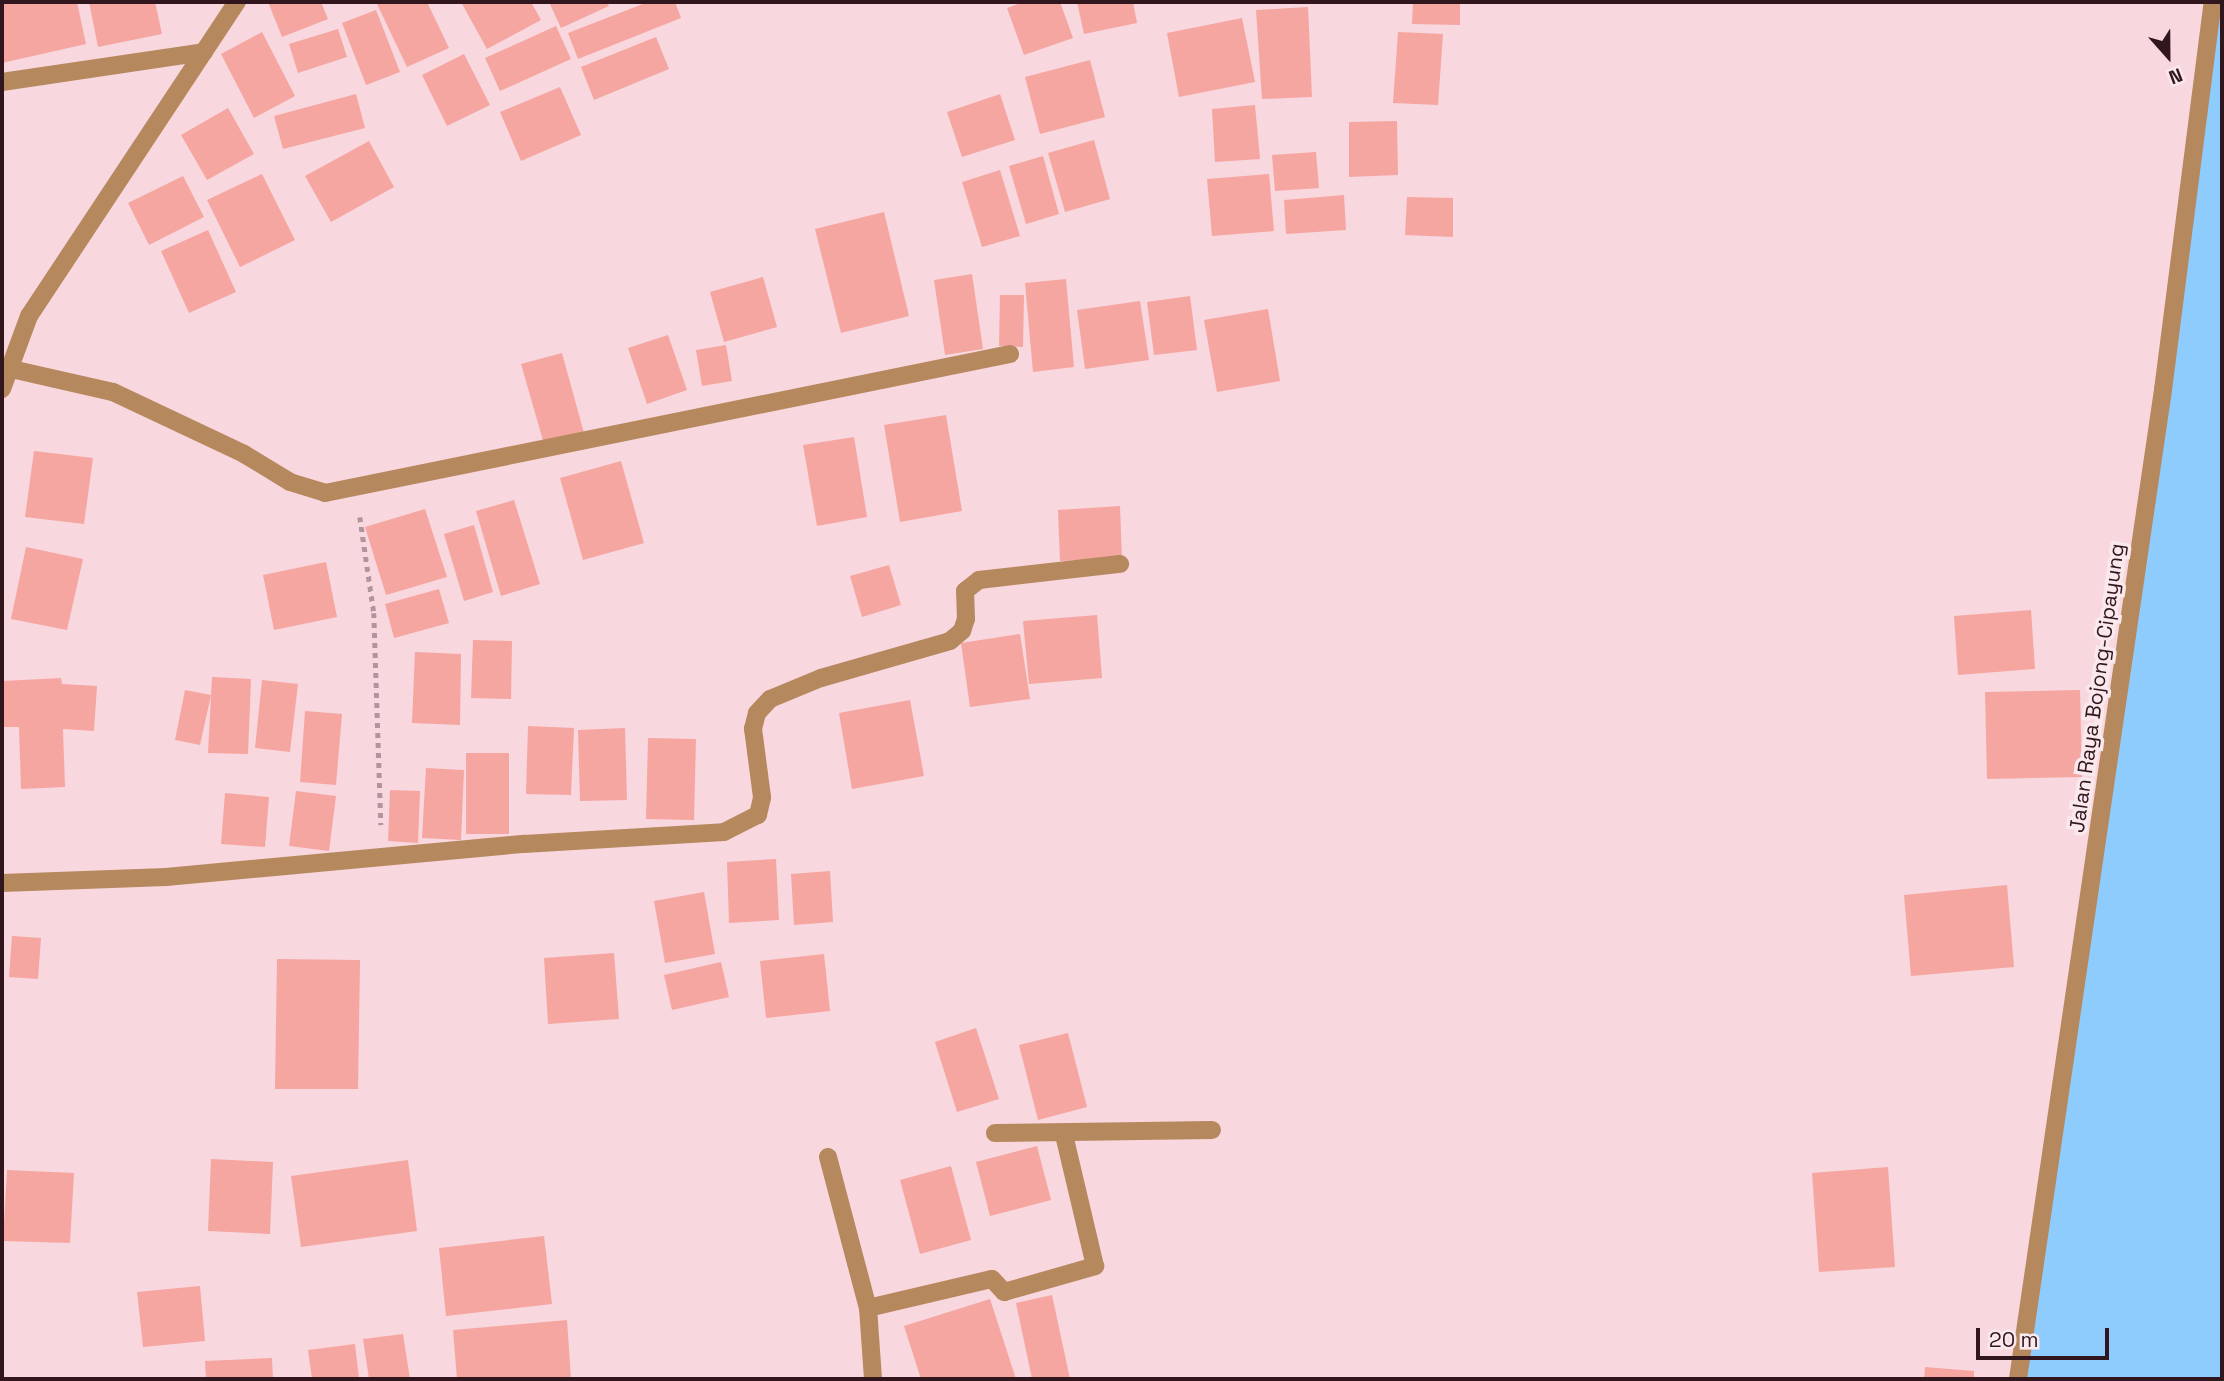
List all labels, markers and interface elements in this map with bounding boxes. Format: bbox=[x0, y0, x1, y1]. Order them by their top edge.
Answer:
north arrow bbox=[2133, 21, 2203, 91]
text: N bbox=[2165, 62, 2186, 90]
street label: Jalan Raya Bojong-Cipayung bbox=[2064, 542, 2130, 834]
scale bar bbox=[1979, 1314, 2112, 1358]
text: 20 m bbox=[1989, 1326, 2039, 1353]

